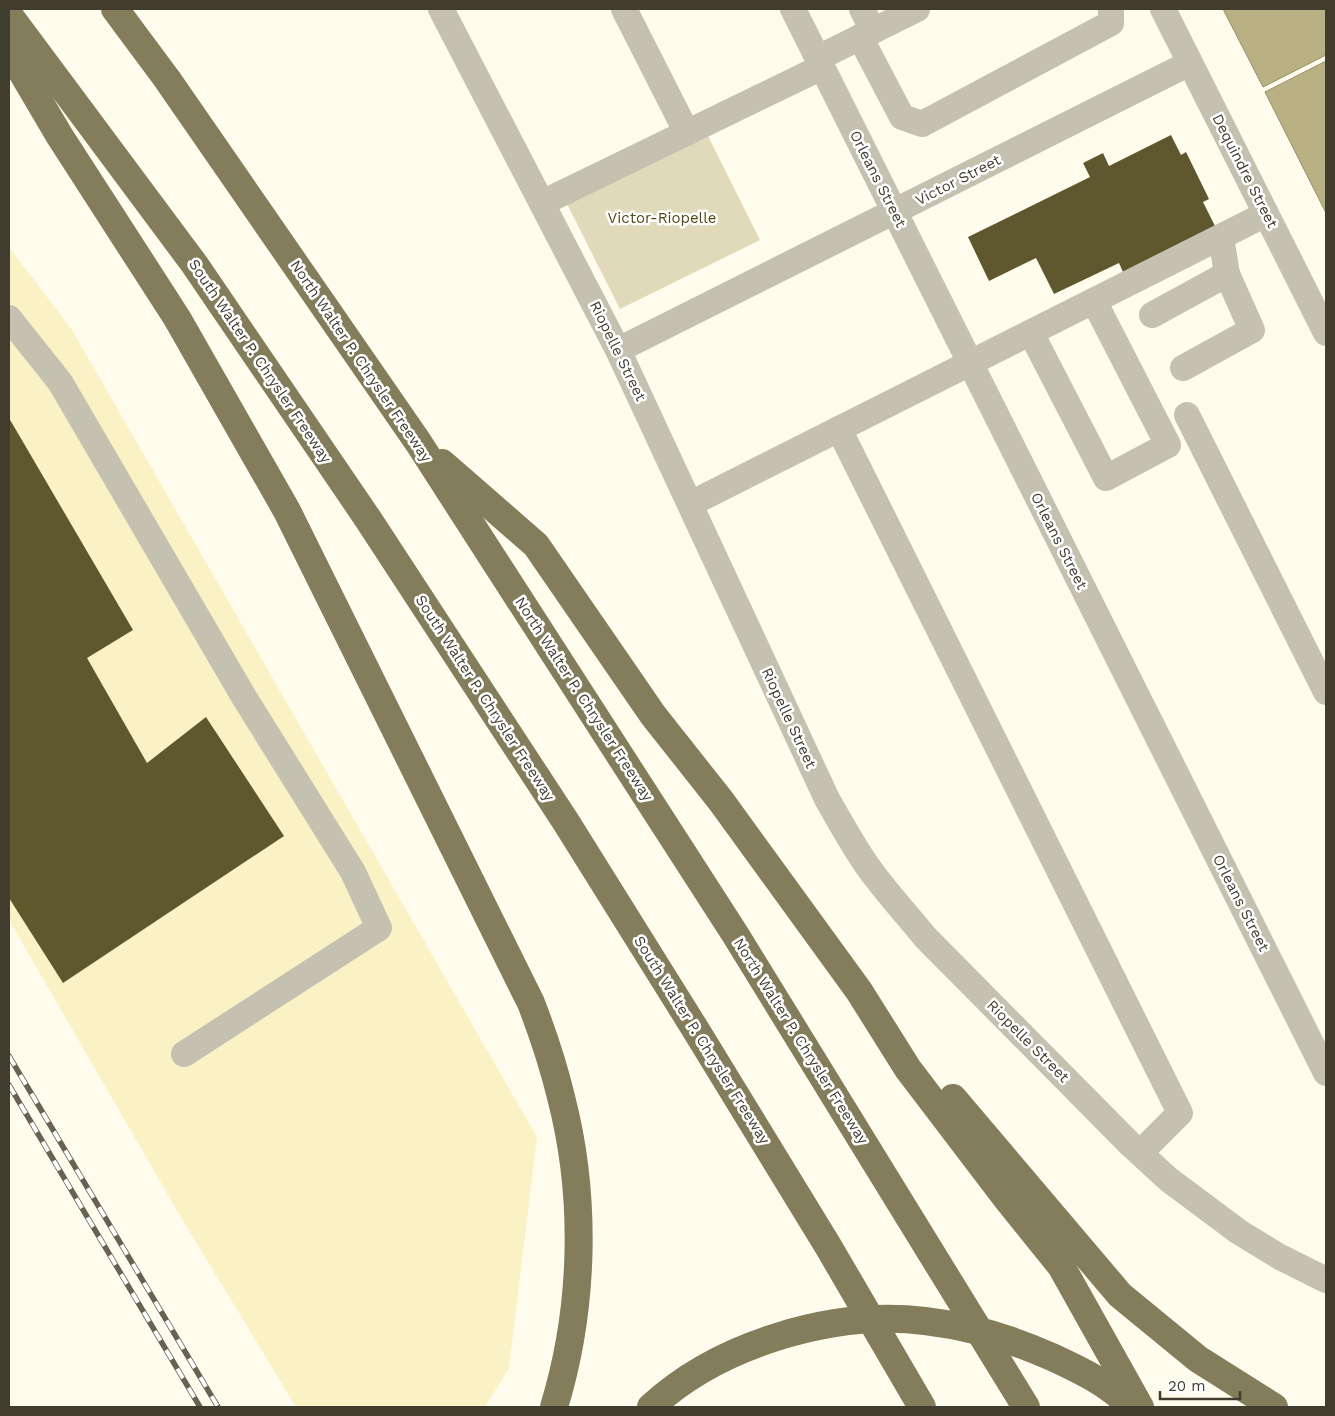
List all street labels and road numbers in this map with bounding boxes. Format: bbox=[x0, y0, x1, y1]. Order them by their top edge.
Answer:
street label: Dequindre Street bbox=[1208, 111, 1282, 232]
street label: Orleans Street bbox=[846, 127, 911, 231]
street label: Victor Street bbox=[912, 150, 1004, 209]
street label: South Walter P. Chrysler Freeway bbox=[185, 256, 335, 467]
street label: North Walter P. Chrysler Freeway bbox=[286, 257, 436, 466]
street label: Riopelle Street bbox=[586, 298, 650, 405]
street label: Orleans Street bbox=[1027, 489, 1092, 593]
street label: South Walter P. Chrysler Freeway bbox=[412, 592, 559, 805]
street label: North Walter P. Chrysler Freeway bbox=[511, 594, 657, 805]
street label: Riopelle Street bbox=[758, 665, 820, 772]
street label: Orleans Street bbox=[1209, 851, 1274, 955]
street label: South Walter P. Chrysler Freeway bbox=[630, 933, 774, 1148]
street label: North Walter P. Chrysler Freeway bbox=[730, 935, 872, 1148]
street label: Riopelle Street bbox=[983, 996, 1073, 1086]

